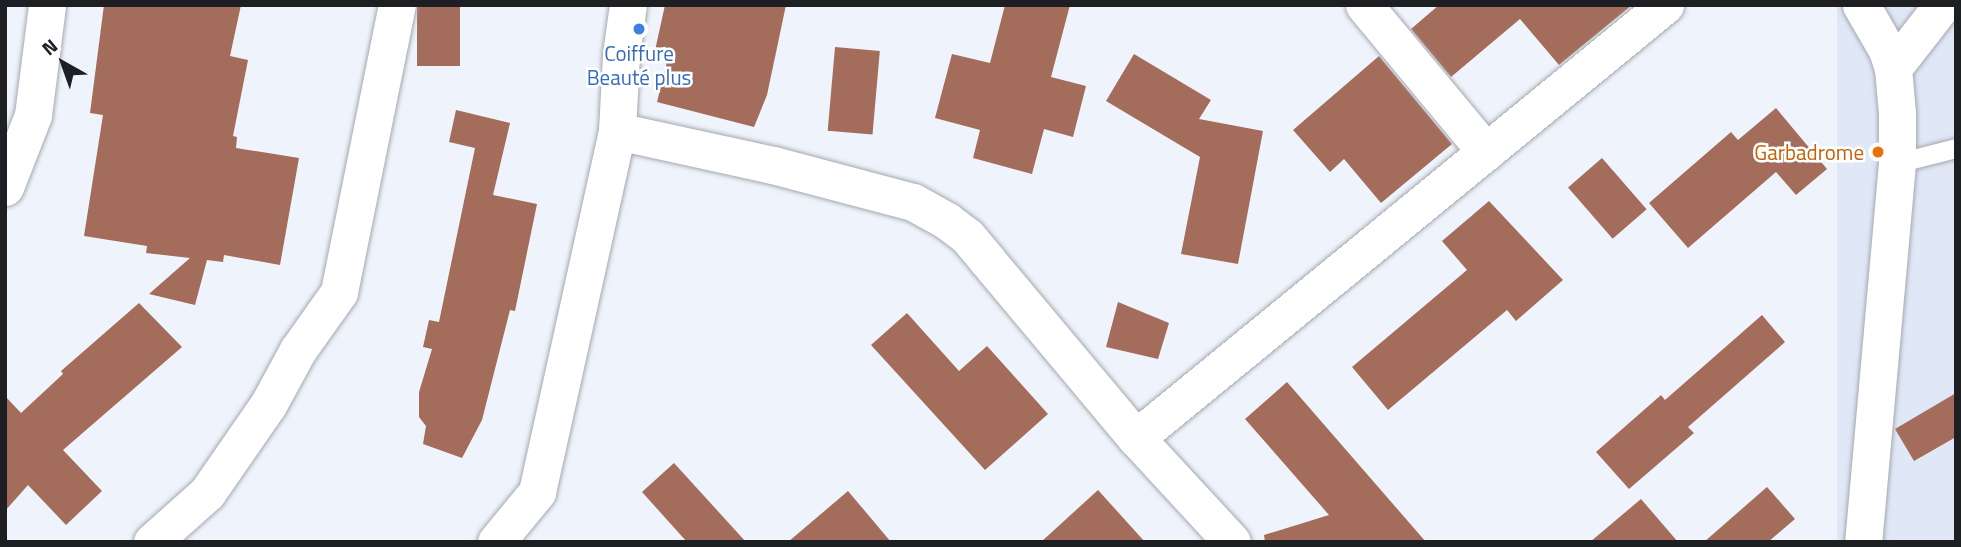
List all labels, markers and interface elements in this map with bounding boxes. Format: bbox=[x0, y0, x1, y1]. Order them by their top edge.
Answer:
marker: Coiffure Beauté plus bbox=[631, 21, 647, 37]
north arrow bbox=[28, 28, 98, 98]
text: N bbox=[35, 31, 64, 62]
place label: Coiffure Beauté plus bbox=[587, 40, 691, 90]
place label: Garbadrome bbox=[1754, 139, 1864, 165]
marker: Garbadrome bbox=[1870, 144, 1886, 160]

